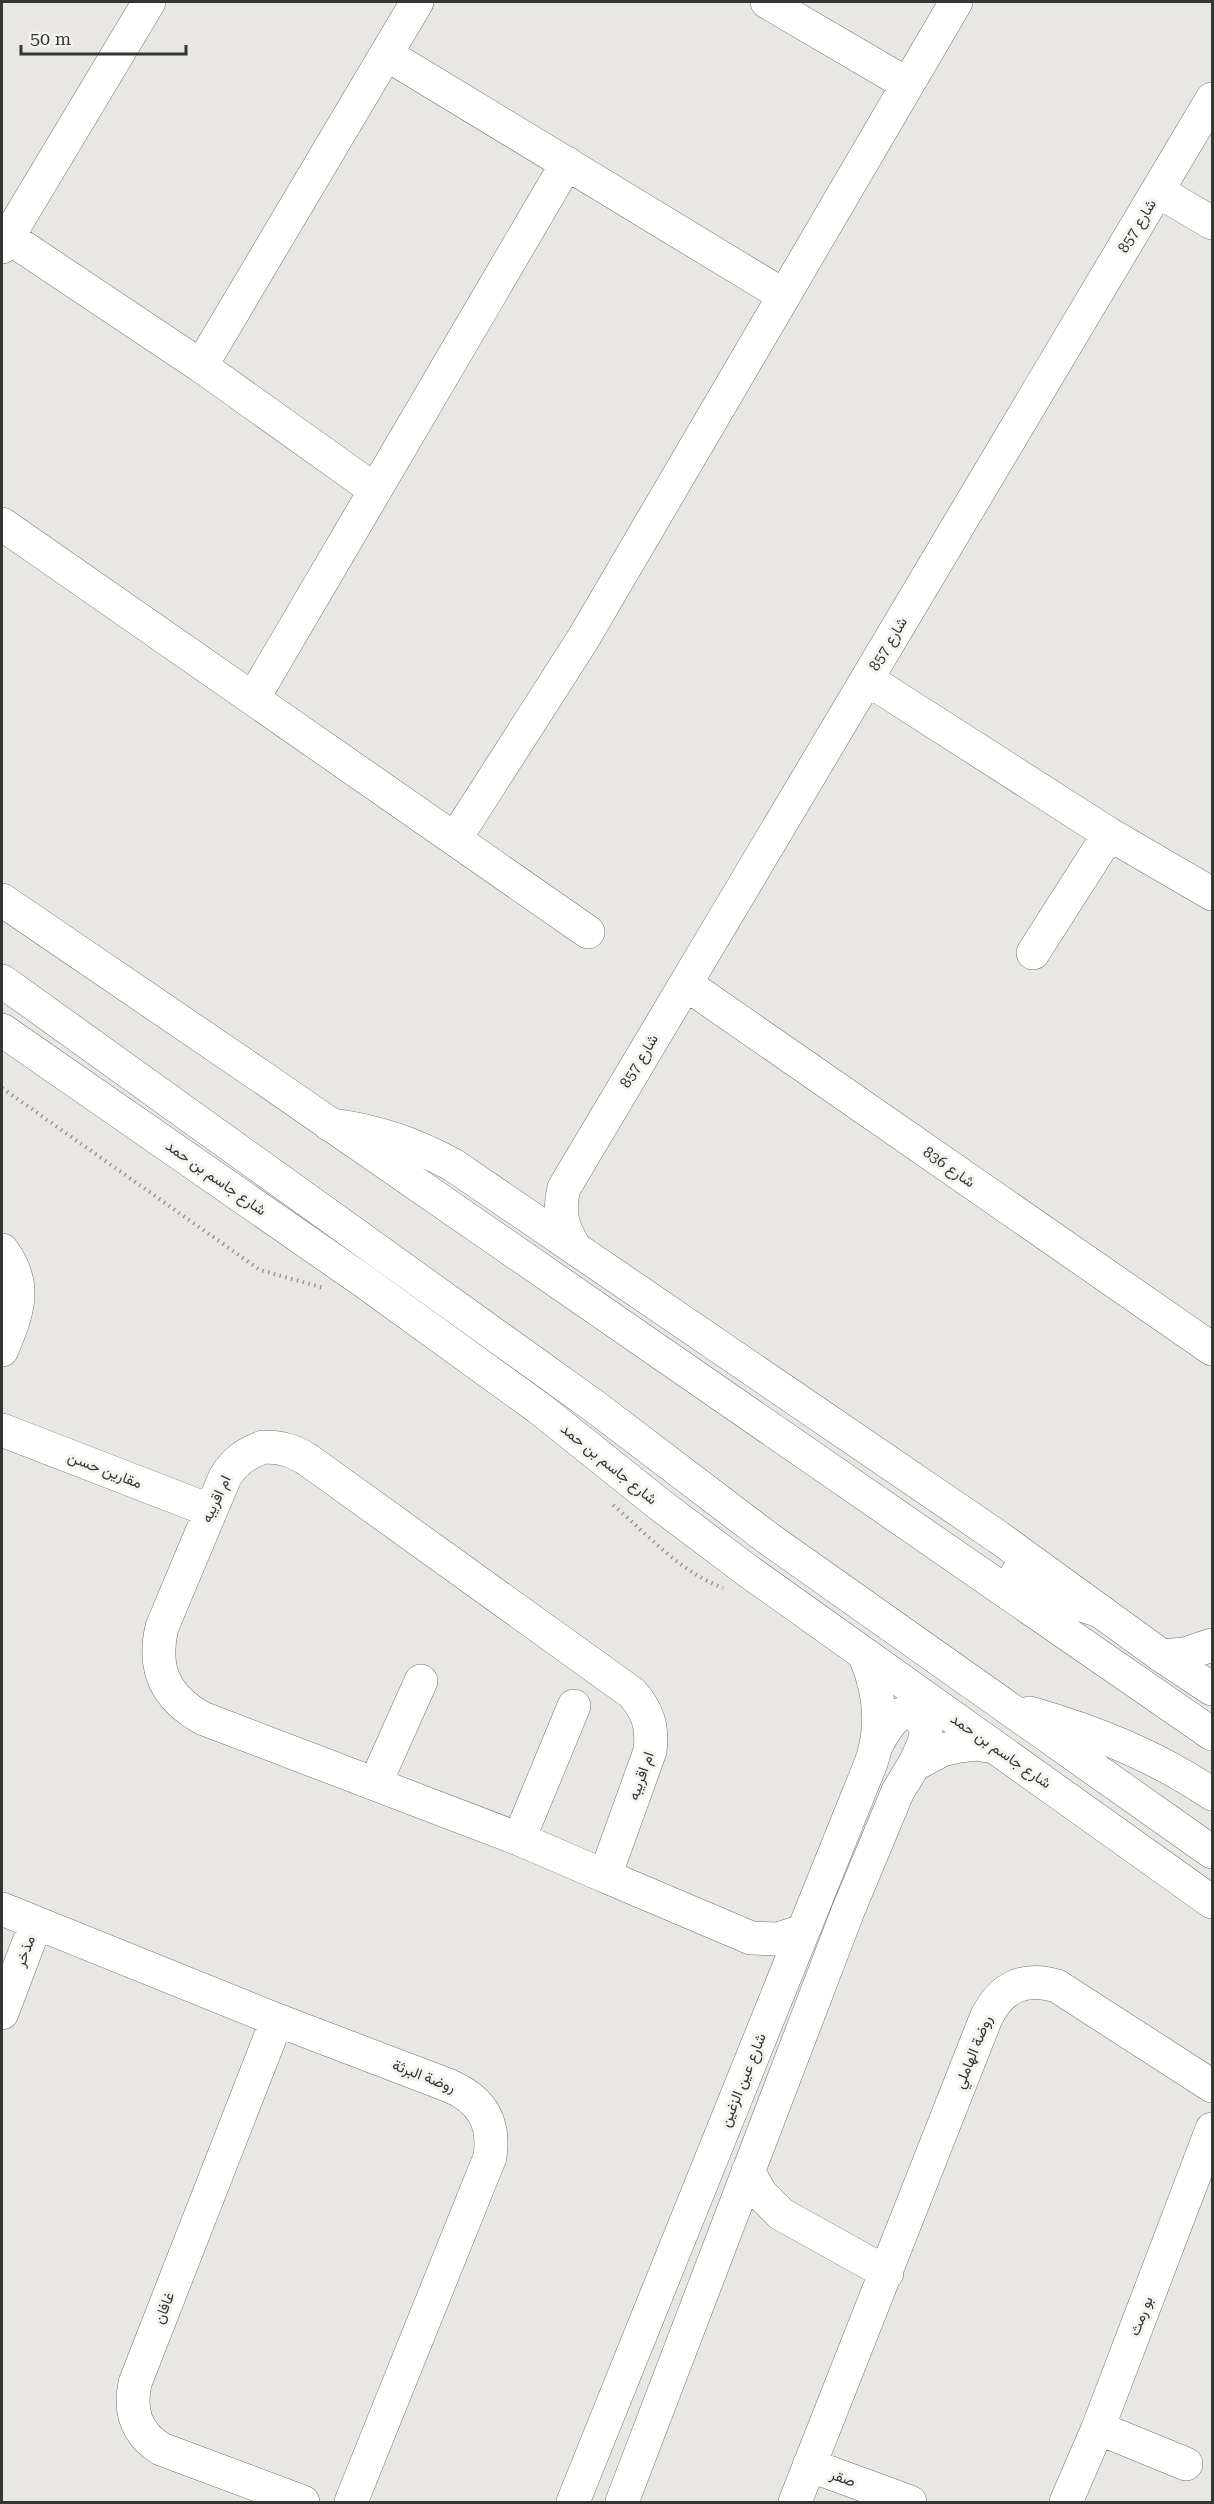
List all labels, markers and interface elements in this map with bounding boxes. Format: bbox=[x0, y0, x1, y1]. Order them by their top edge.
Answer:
scale bar bbox=[21, 18, 186, 56]
text: 50 m bbox=[30, 28, 71, 49]
street label: شارع 857 bbox=[1114, 196, 1162, 257]
street label: شارع 857 bbox=[865, 614, 913, 675]
street label: شارع 857 bbox=[616, 1031, 664, 1092]
street label: شارع جاسم بن حمد bbox=[161, 1137, 270, 1221]
street label: شارع 836 bbox=[918, 1143, 979, 1193]
street label: شارع جاسم بن حمد bbox=[556, 1420, 661, 1510]
street label: مقارين حسن bbox=[65, 1448, 145, 1493]
street label: ام اقريبه bbox=[197, 1473, 236, 1526]
street label: شارع جاسم بن حمد bbox=[946, 1710, 1055, 1794]
street label: ام اقريبه bbox=[624, 1749, 659, 1803]
street label: مذخر bbox=[11, 1933, 39, 1970]
street label: روضة الهاملي bbox=[950, 2013, 1000, 2093]
street label: شارع عين الزغين bbox=[716, 2030, 772, 2130]
street label: روضة البرثة bbox=[390, 2056, 458, 2096]
street label: غافان bbox=[150, 2289, 178, 2326]
street label: بو رمث bbox=[1125, 2294, 1157, 2338]
street label: صقر bbox=[827, 2465, 858, 2491]

